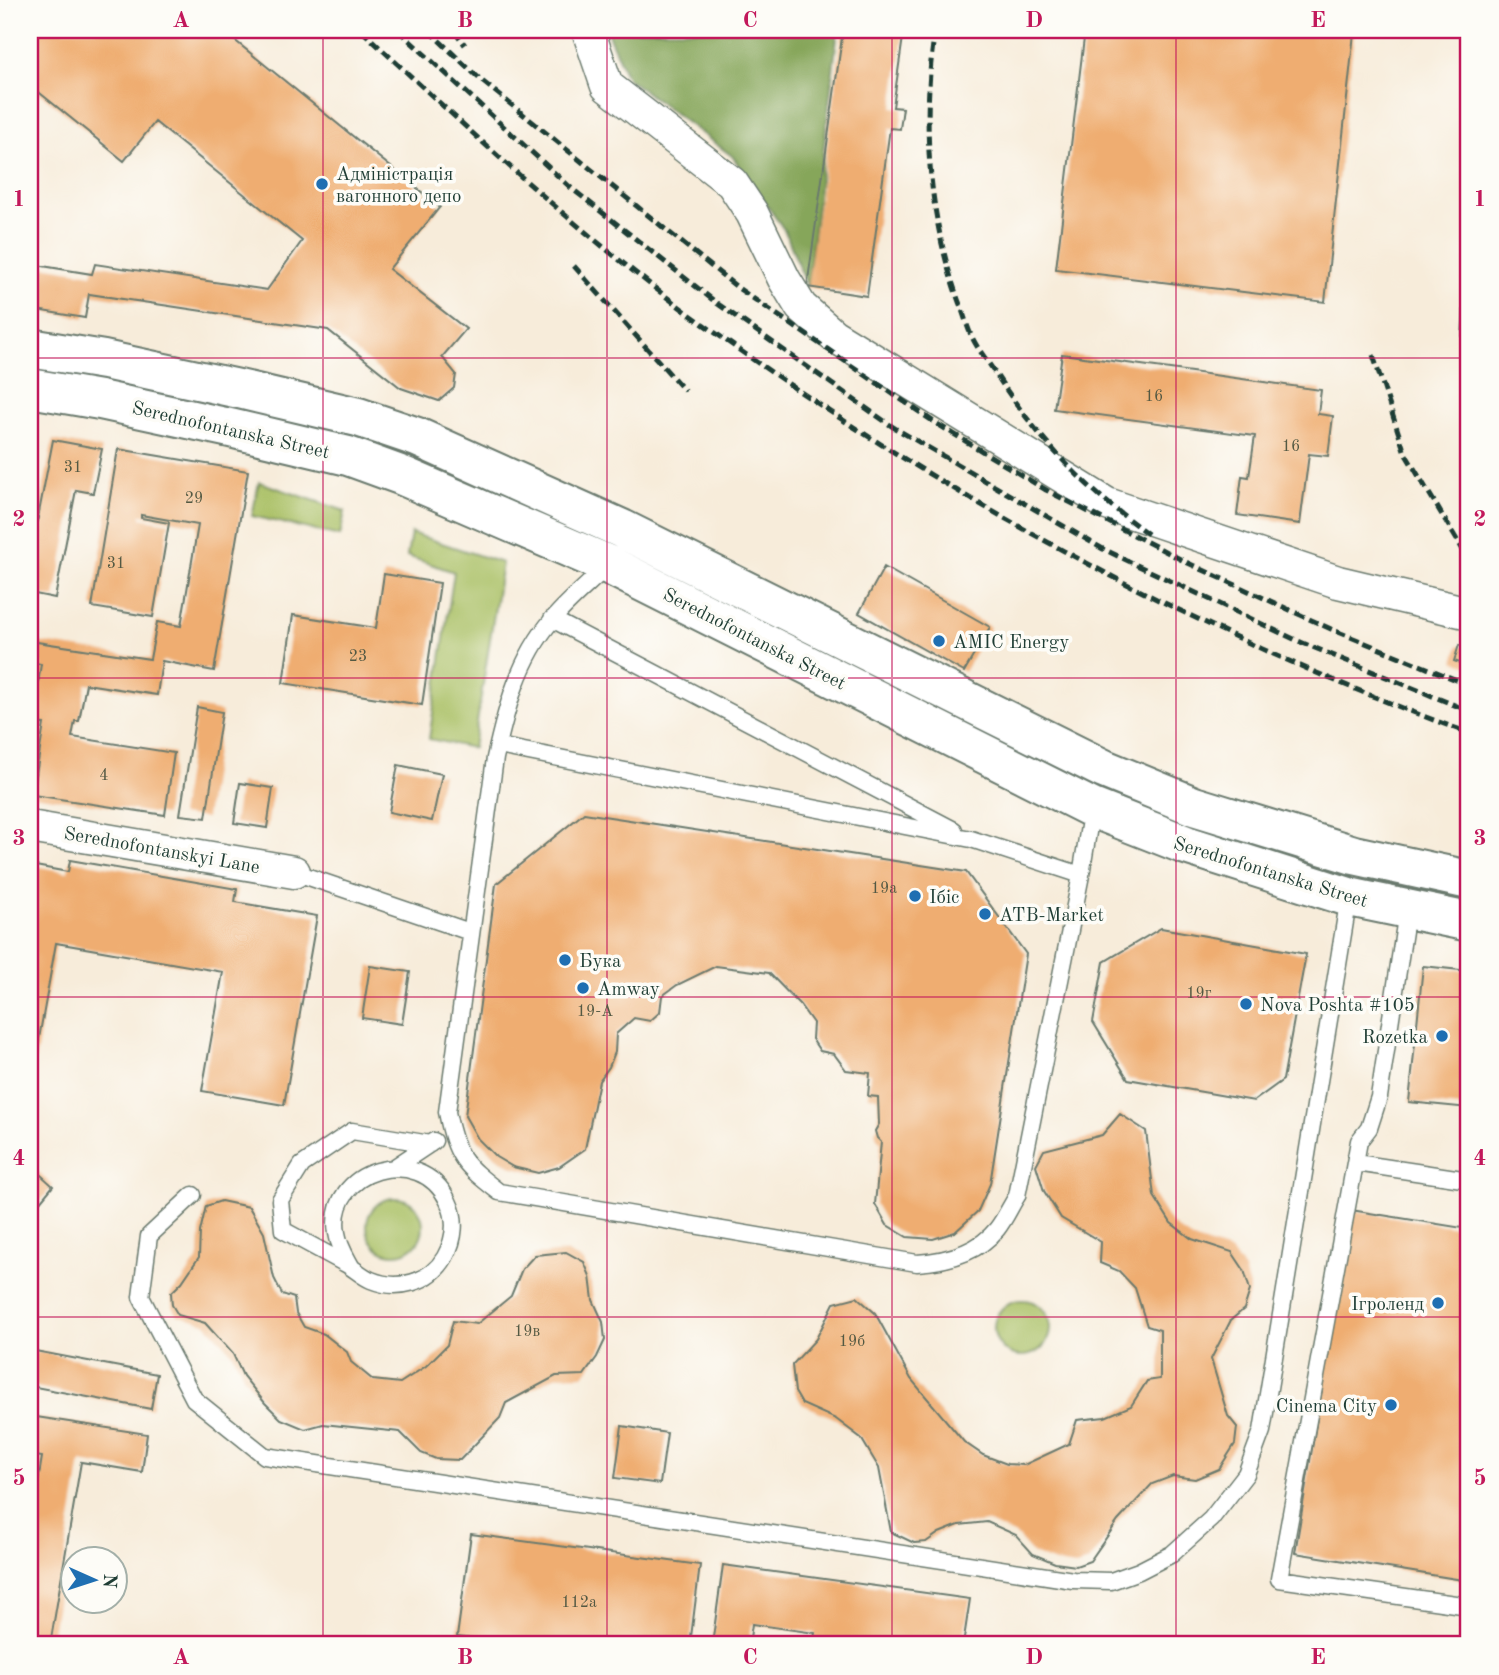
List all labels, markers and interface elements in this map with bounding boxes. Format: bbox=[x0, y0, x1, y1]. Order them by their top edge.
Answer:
text: A bbox=[172, 9, 190, 32]
text: B bbox=[457, 9, 473, 32]
text: C bbox=[742, 9, 758, 32]
text: D bbox=[1025, 9, 1043, 32]
text: E bbox=[1310, 9, 1326, 32]
place label: Адміністрація вагонного депо bbox=[336, 166, 461, 207]
marker: Адміністрація вагонного депо bbox=[314, 176, 330, 192]
text: 1 bbox=[12, 188, 26, 211]
text: 1 bbox=[1473, 188, 1487, 211]
house number: 16 bbox=[1145, 389, 1163, 405]
street label: Serednofontanska Street bbox=[130, 399, 331, 463]
house number: 16 bbox=[1282, 439, 1300, 455]
house number: 31 bbox=[64, 460, 82, 476]
house number: 29 bbox=[185, 491, 203, 507]
text: 2 bbox=[12, 508, 26, 531]
text: 2 bbox=[1473, 508, 1487, 531]
house number: 31 bbox=[107, 556, 125, 572]
street label: Serednofontanska Street bbox=[660, 586, 848, 695]
marker: AMIC Energy bbox=[931, 633, 947, 649]
place label: AMIC Energy bbox=[953, 634, 1069, 653]
house number: 23 bbox=[349, 649, 367, 665]
house number: 4 bbox=[99, 768, 109, 784]
street label: Serednofontanskyi Lane bbox=[62, 825, 261, 878]
text: 3 bbox=[12, 827, 26, 850]
text: 3 bbox=[1473, 827, 1487, 850]
street label: Serednofontanska Street bbox=[1171, 835, 1370, 912]
house number: 19а bbox=[871, 881, 897, 897]
marker: Ібіс bbox=[907, 888, 923, 904]
place label: Ібіс bbox=[929, 889, 959, 908]
marker: ATB-Market bbox=[977, 906, 993, 922]
place label: ATB-Market bbox=[999, 907, 1104, 926]
marker: Бука bbox=[557, 952, 573, 968]
place label: Бука bbox=[579, 953, 622, 972]
marker: Amway bbox=[575, 980, 591, 996]
place label: Amway bbox=[597, 981, 660, 1000]
house number: 19г bbox=[1186, 986, 1212, 1002]
marker: Nova Poshta #105 bbox=[1238, 996, 1254, 1012]
place label: Nova Poshta #105 bbox=[1260, 997, 1415, 1016]
house number: 19-А bbox=[577, 1004, 613, 1020]
marker: Rozetka bbox=[1434, 1028, 1450, 1044]
place label: Rozetka bbox=[1362, 1029, 1429, 1048]
text: 4 bbox=[12, 1147, 26, 1170]
text: 4 bbox=[1473, 1147, 1487, 1170]
marker: Ігроленд bbox=[1430, 1295, 1446, 1311]
place label: Ігроленд bbox=[1351, 1296, 1425, 1315]
house number: 19в bbox=[514, 1324, 540, 1340]
house number: 19б bbox=[839, 1334, 865, 1350]
marker: Cinema City bbox=[1383, 1397, 1399, 1413]
place label: Cinema City bbox=[1276, 1398, 1377, 1417]
text: 5 bbox=[12, 1467, 26, 1490]
text: 5 bbox=[1473, 1467, 1487, 1490]
north arrow bbox=[60, 1546, 130, 1616]
text: N bbox=[99, 1573, 118, 1589]
house number: 112а bbox=[561, 1595, 597, 1611]
text: A bbox=[172, 1646, 190, 1669]
text: B bbox=[457, 1646, 473, 1669]
text: C bbox=[742, 1646, 758, 1669]
text: D bbox=[1025, 1646, 1043, 1669]
text: E bbox=[1310, 1646, 1326, 1669]

